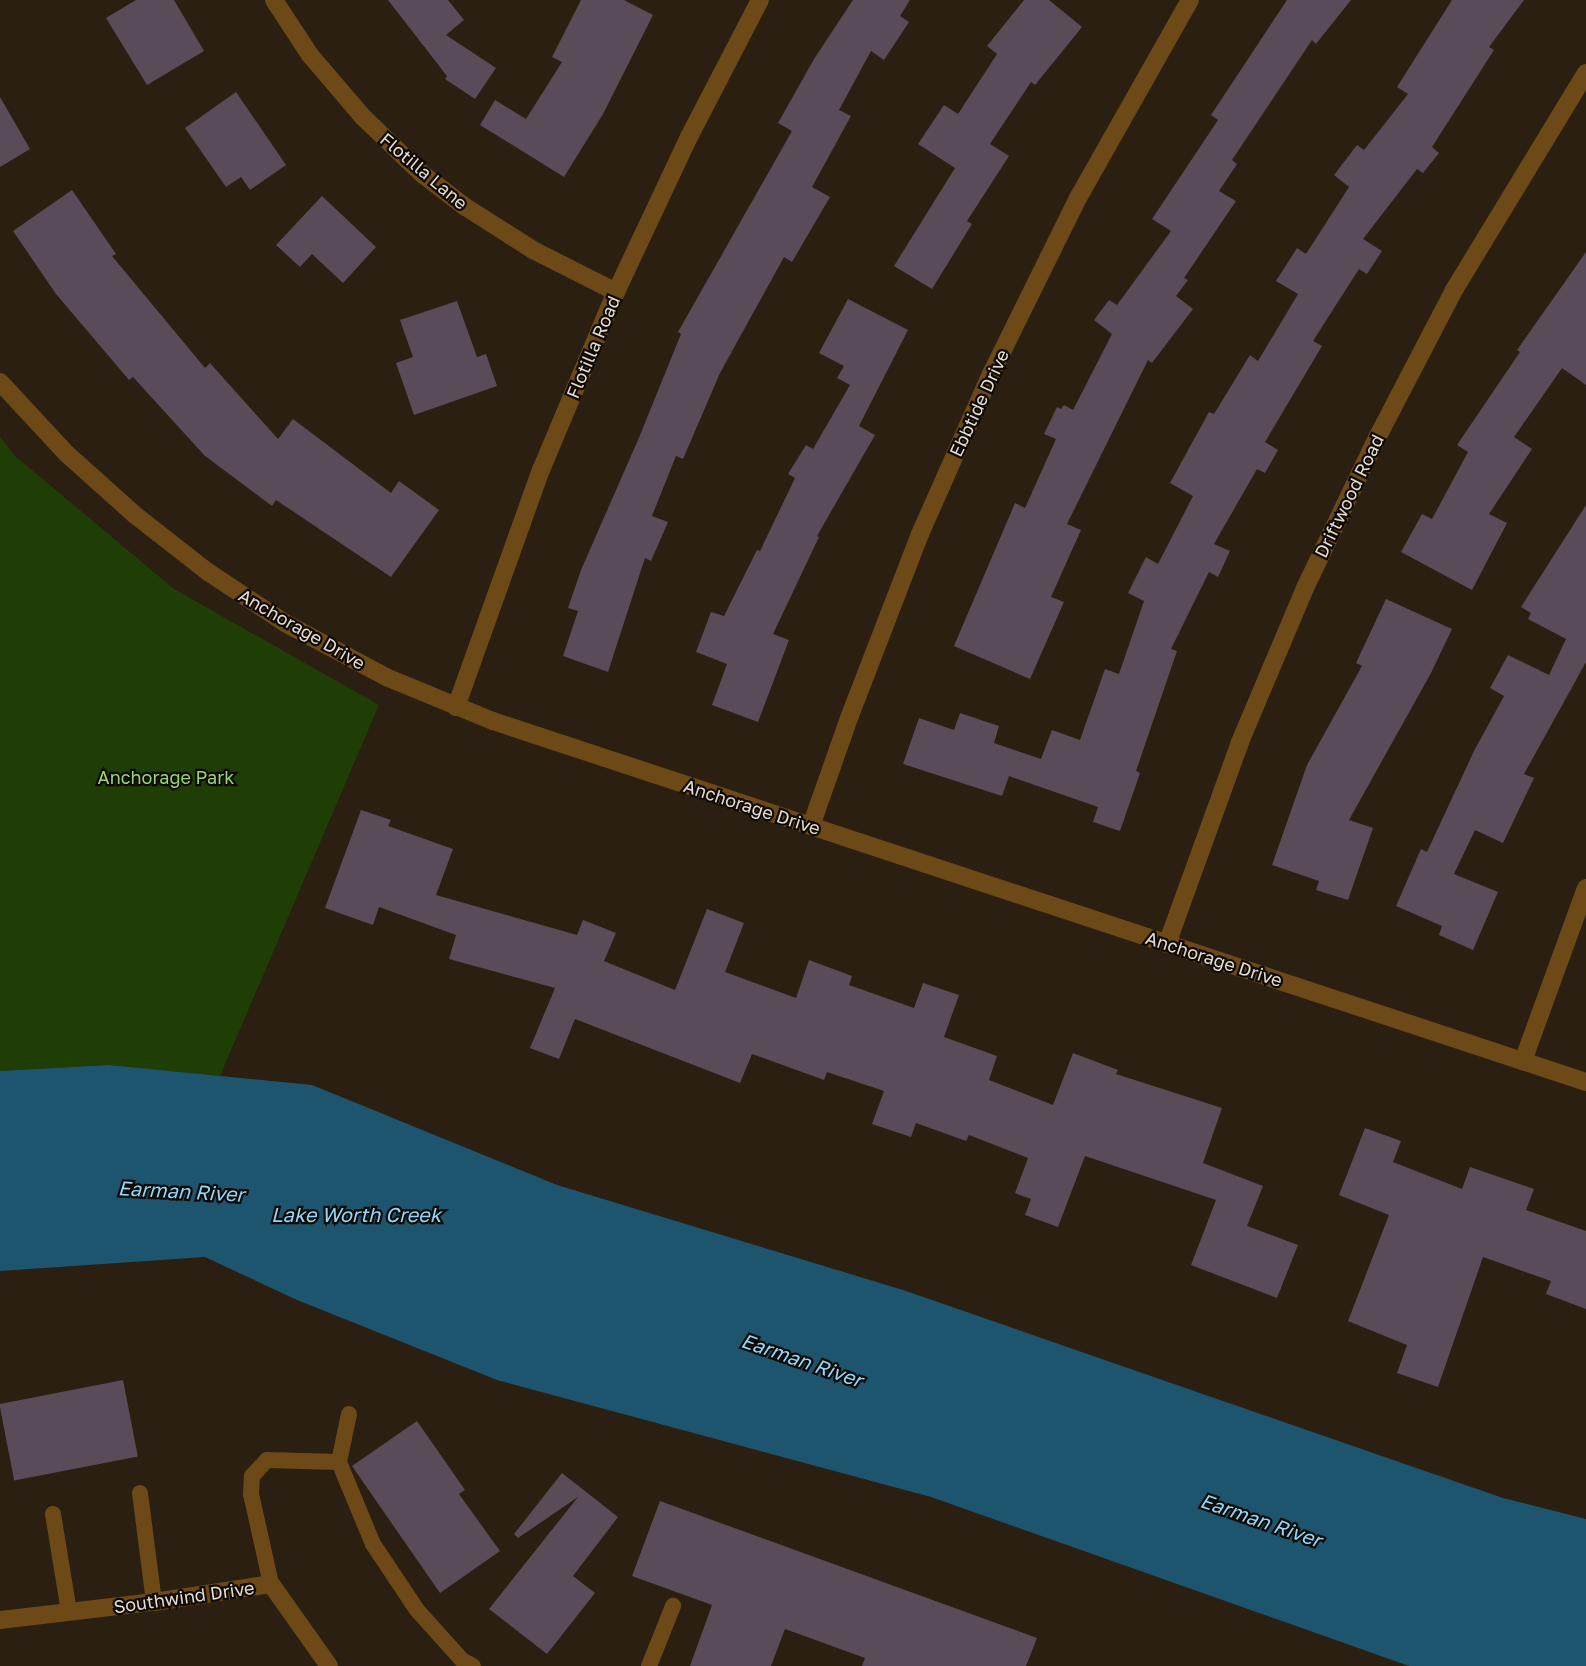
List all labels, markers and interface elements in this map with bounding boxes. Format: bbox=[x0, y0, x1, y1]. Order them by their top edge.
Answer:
street label: Flotilla Lane bbox=[376, 128, 472, 214]
street label: Flotilla Road bbox=[562, 292, 624, 402]
street label: Ebbtide Drive bbox=[945, 346, 1013, 460]
street label: Driftwood Road bbox=[1310, 431, 1388, 561]
street label: Anchorage Drive bbox=[235, 584, 369, 674]
park label: Anchorage Park bbox=[98, 766, 234, 788]
street label: Anchorage Drive bbox=[681, 775, 823, 839]
street label: Anchorage Drive bbox=[1143, 927, 1285, 991]
water label: Earman River bbox=[117, 1176, 245, 1206]
water label: Lake Worth Creek bbox=[271, 1202, 441, 1226]
water label: Earman River bbox=[738, 1328, 866, 1392]
water label: Earman River bbox=[1197, 1488, 1325, 1552]
street label: Southwind Drive bbox=[112, 1576, 256, 1618]

